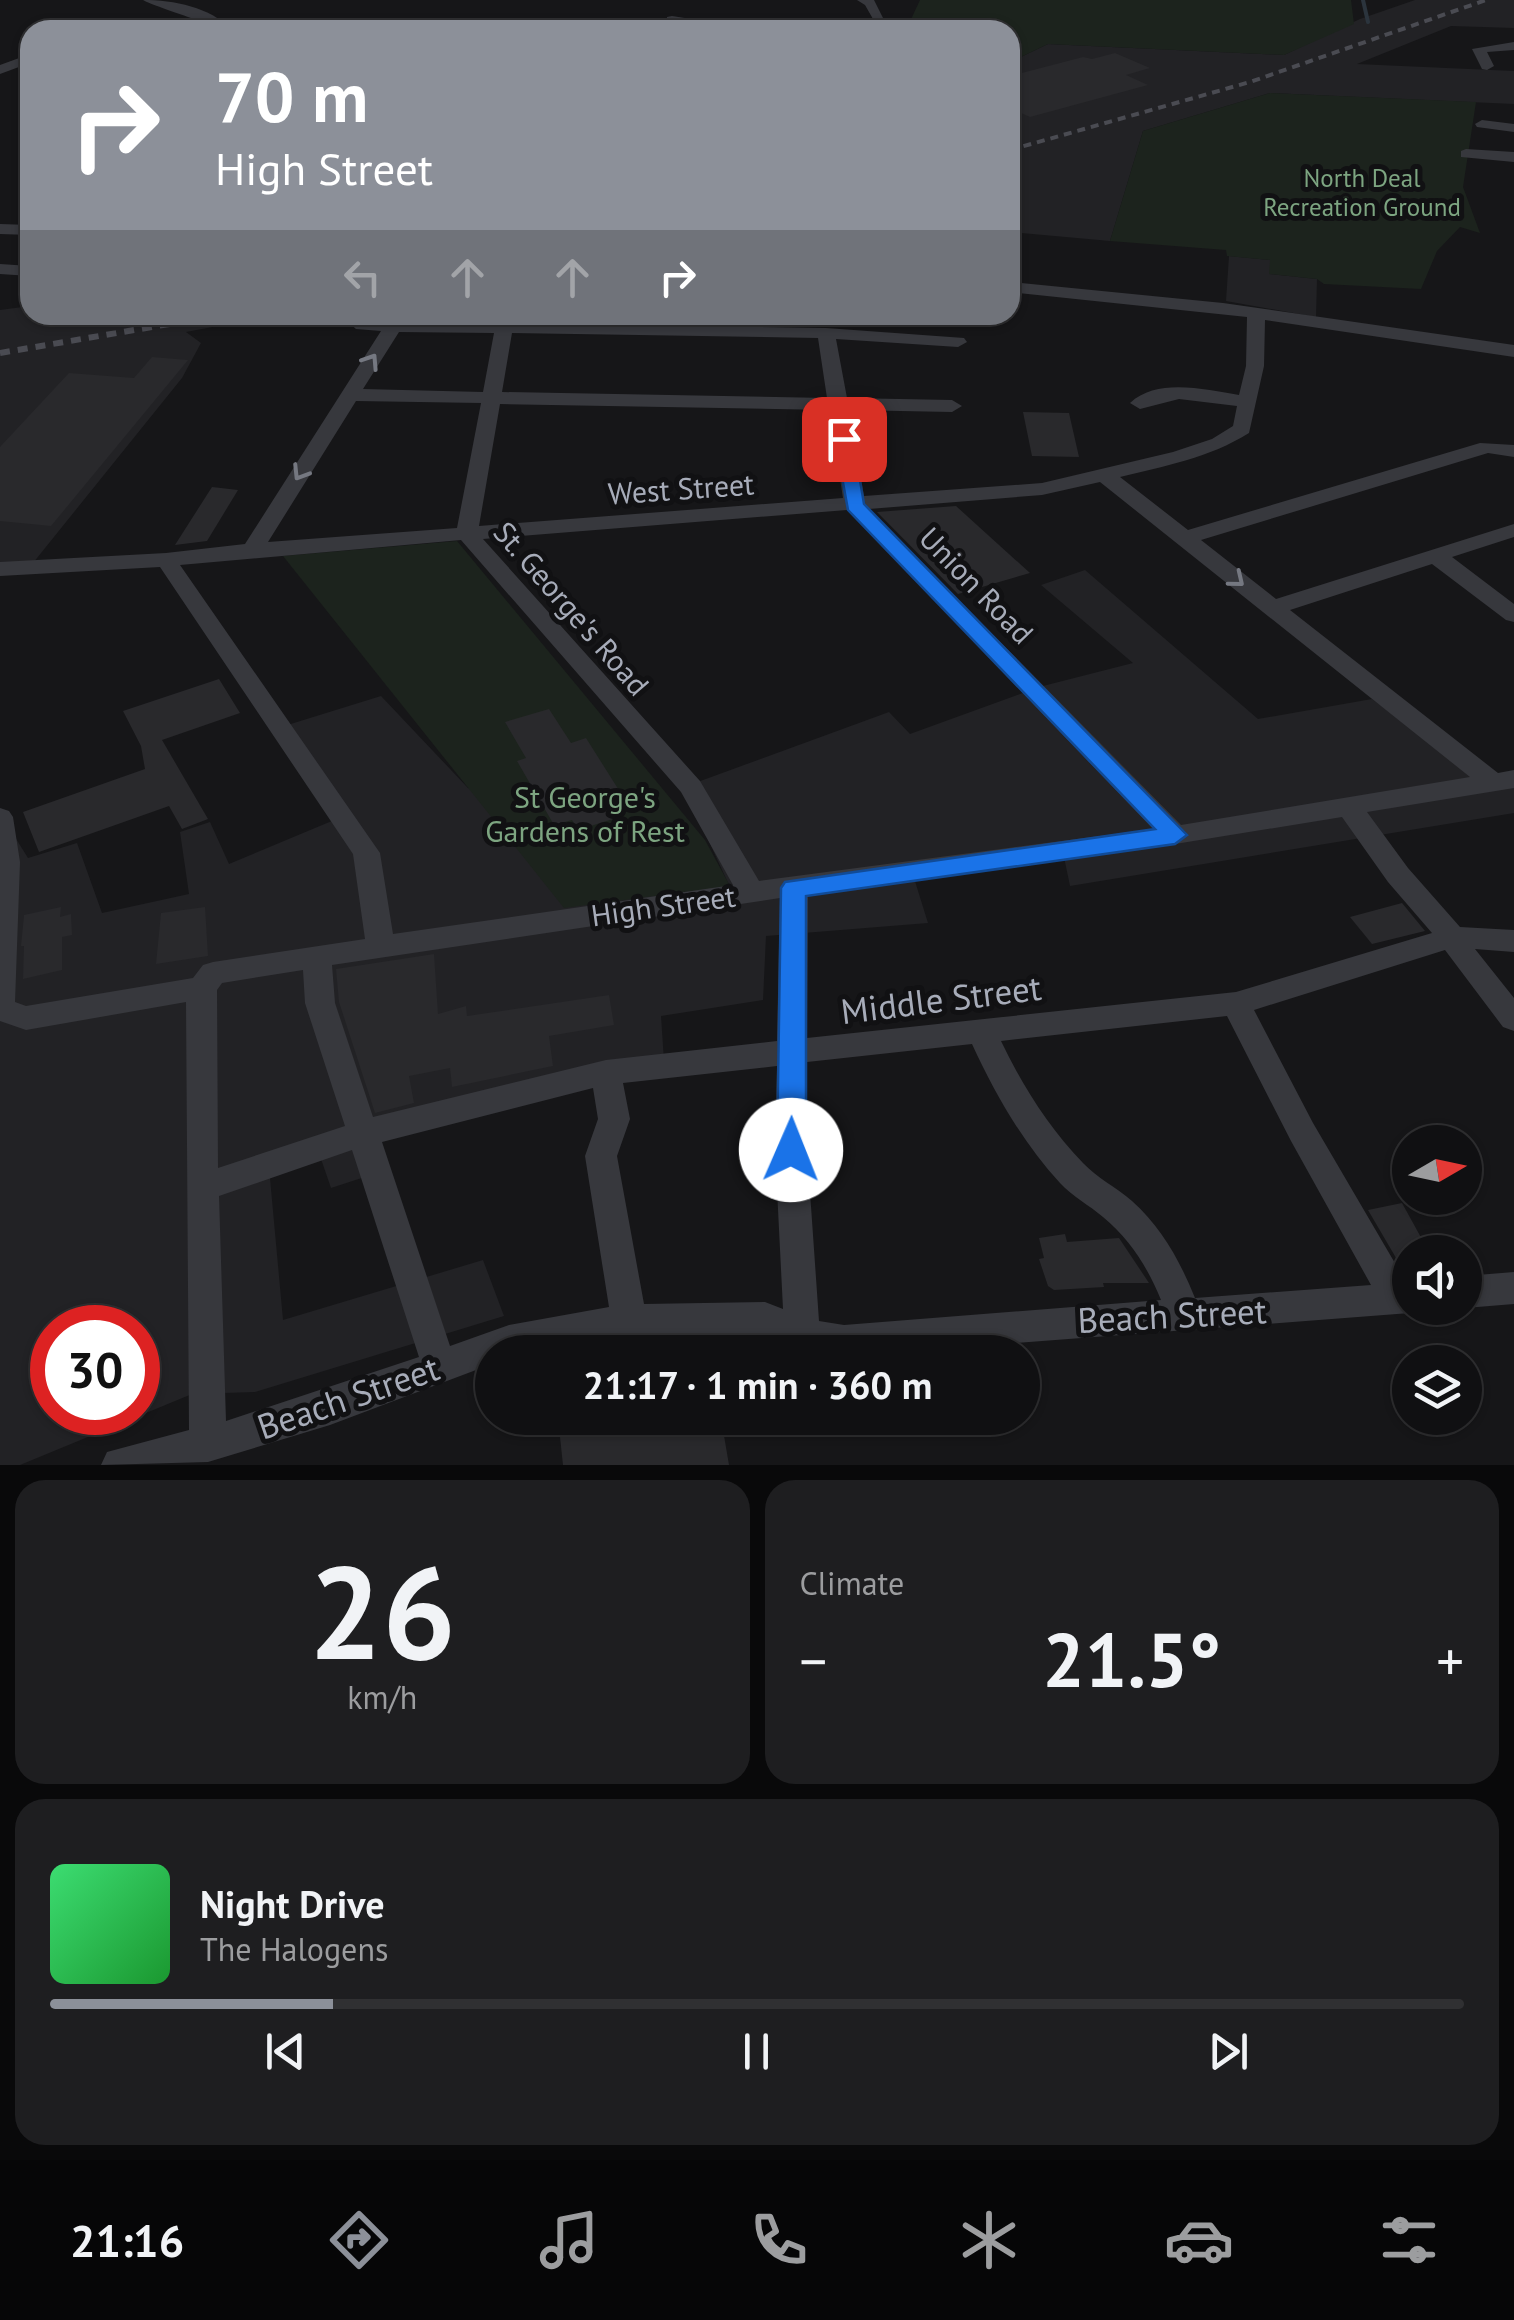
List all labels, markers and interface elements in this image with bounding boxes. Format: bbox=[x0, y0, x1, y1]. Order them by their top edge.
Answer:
text: 70 m bbox=[215, 51, 368, 141]
icon: right bbox=[50, 60, 180, 190]
text: High Street bbox=[215, 139, 433, 197]
park label: North Deal Recreation Ground bbox=[1263, 162, 1461, 223]
icon: left bbox=[335, 250, 390, 305]
icon: ahead bbox=[440, 250, 495, 305]
icon: ahead bbox=[545, 250, 600, 305]
icon: right bbox=[650, 250, 705, 305]
one-way arrow bbox=[359, 353, 378, 371]
pin bbox=[802, 397, 887, 482]
icon: arrive bbox=[817, 412, 872, 467]
one-way arrow bbox=[293, 462, 312, 480]
street label: West Street bbox=[607, 463, 755, 513]
street label: St. George's Road bbox=[486, 513, 658, 703]
street label: Union Road bbox=[912, 518, 1042, 652]
one-way arrow bbox=[1226, 568, 1244, 586]
park label: St George's Gardens of Rest bbox=[485, 777, 685, 850]
street label: High Street bbox=[588, 876, 738, 934]
street label: Middle Street bbox=[838, 964, 1044, 1034]
position arrow bbox=[739, 1098, 843, 1202]
north arrow bbox=[1392, 1125, 1482, 1215]
map controls bbox=[1392, 1125, 1482, 1435]
button: sound bbox=[1392, 1235, 1482, 1325]
street label: Beach Street bbox=[1076, 1287, 1268, 1343]
speed limit sign: 30 bbox=[30, 1305, 160, 1435]
street label: Beach Street bbox=[251, 1344, 445, 1450]
button: layers bbox=[1392, 1345, 1482, 1435]
text: 21:17 · 1 min · 360 m bbox=[583, 1360, 932, 1409]
text: 26 bbox=[309, 1527, 456, 1695]
text: Climate bbox=[800, 1562, 904, 1604]
text: 21.5° bbox=[1042, 1611, 1221, 1708]
text: − bbox=[800, 1625, 827, 1696]
text: + bbox=[1436, 1625, 1464, 1696]
text: km/h bbox=[347, 1676, 417, 1718]
text: Night Drive bbox=[200, 1879, 384, 1928]
text: The Halogens bbox=[200, 1928, 388, 1970]
icon: previous bbox=[258, 2024, 313, 2079]
icon: pause bbox=[729, 2024, 784, 2079]
icon: next bbox=[1201, 2024, 1256, 2079]
icon: directions bbox=[324, 2205, 394, 2275]
icon: music bbox=[534, 2205, 604, 2275]
icon: phone bbox=[744, 2205, 814, 2275]
icon: climate bbox=[954, 2205, 1024, 2275]
icon: car bbox=[1164, 2205, 1234, 2275]
icon: filters bbox=[1374, 2205, 1444, 2275]
text: 21:16 bbox=[70, 2211, 184, 2269]

